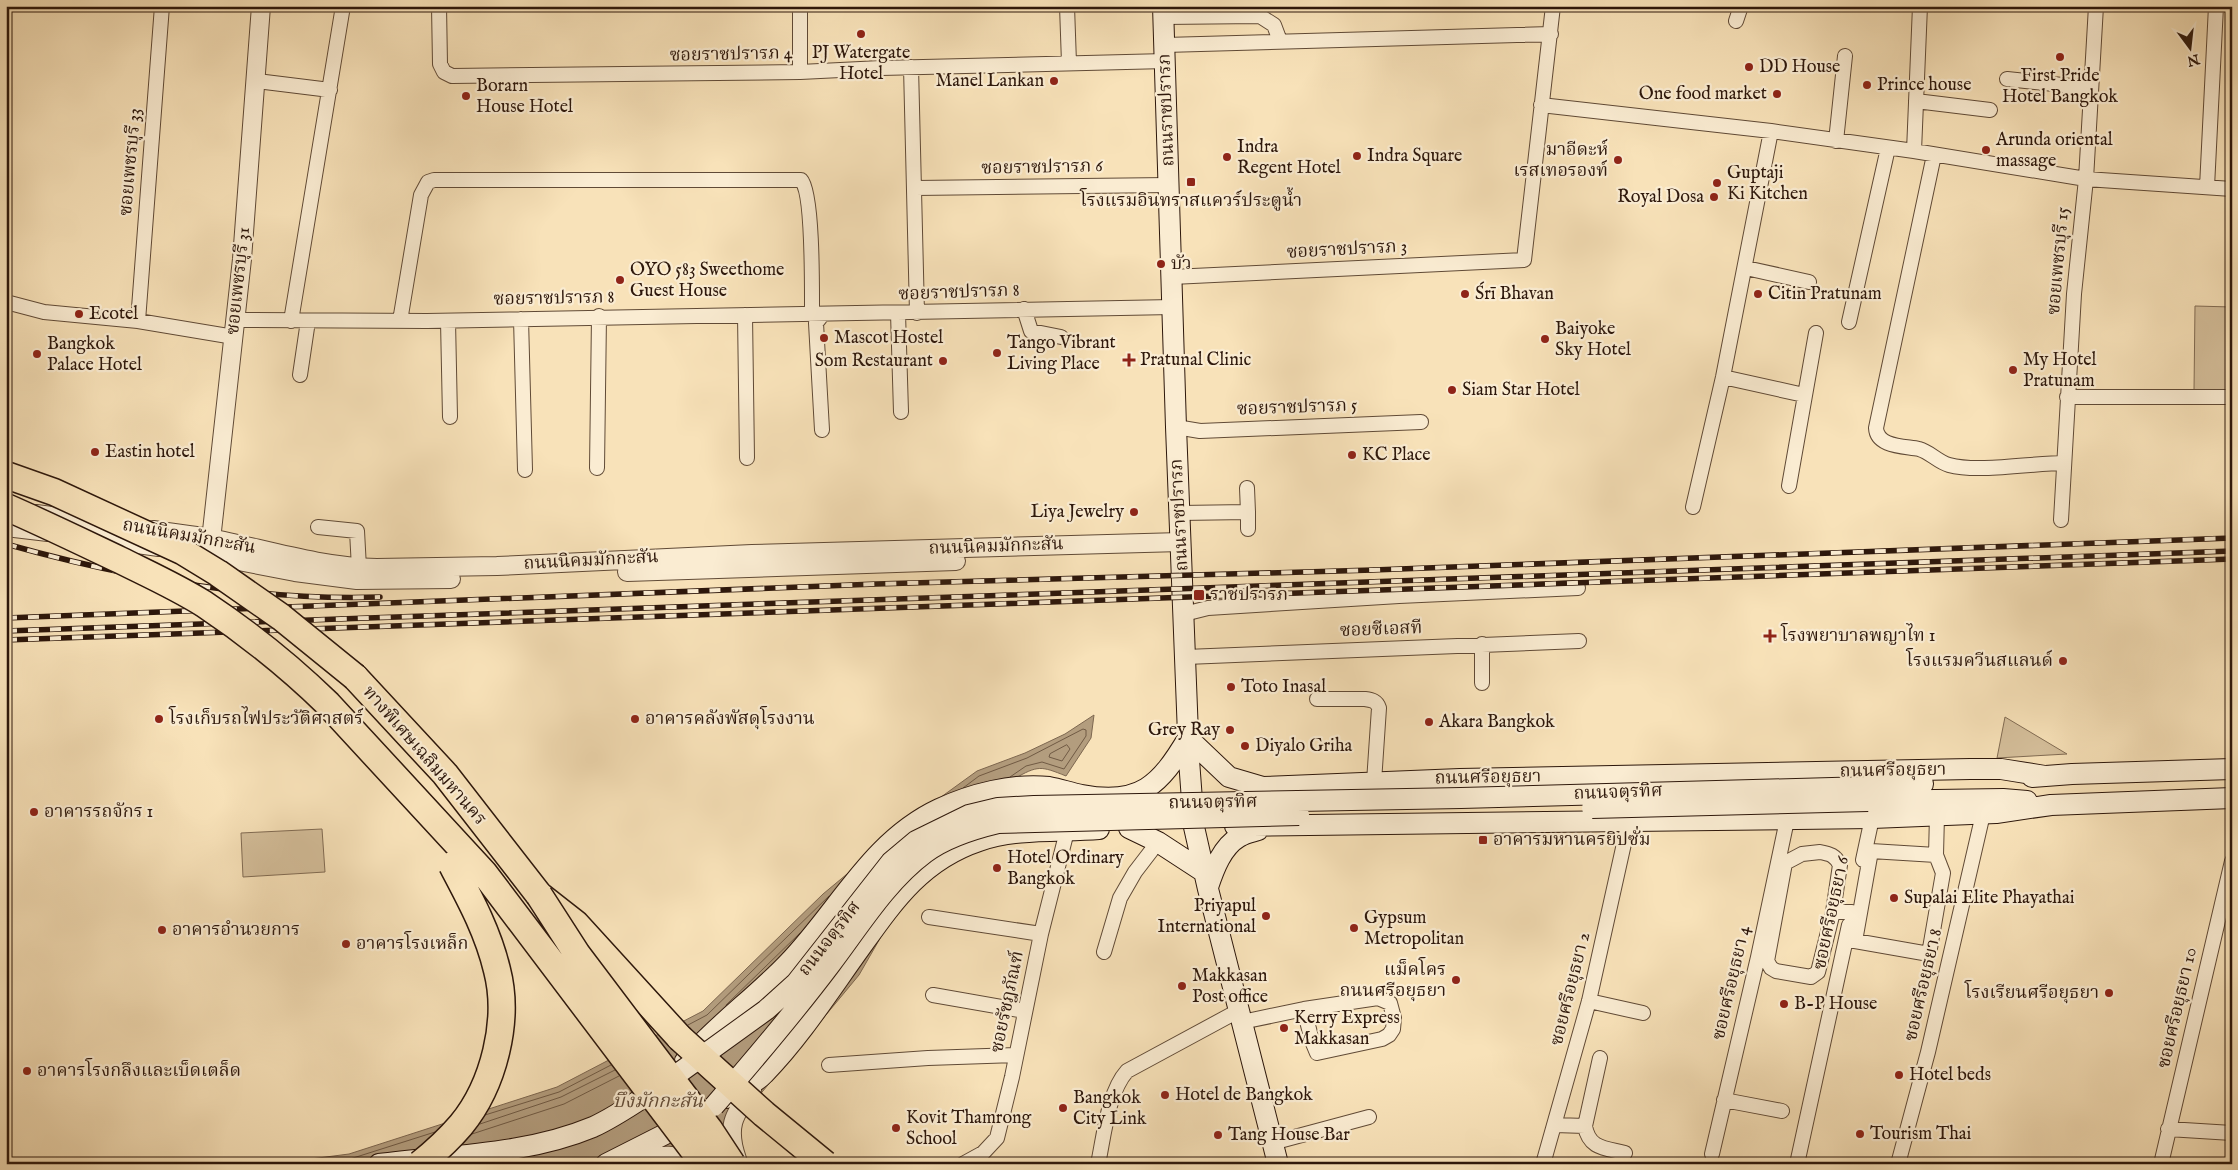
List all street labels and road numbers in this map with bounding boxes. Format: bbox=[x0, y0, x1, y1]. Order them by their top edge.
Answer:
street label: ซอยราชปรารภ 4 bbox=[669, 42, 793, 68]
street label: ถนนราชปรารภ bbox=[1154, 53, 1180, 167]
street label: ซอยเพชรบุรี 33 bbox=[115, 107, 147, 217]
street label: ซอยราชปรารภ 6 bbox=[981, 155, 1103, 181]
street label: ซอยเพชรบุรี 15 bbox=[2043, 206, 2075, 316]
street label: ซอยเพชรบุรี 31 bbox=[222, 226, 256, 336]
street label: ซอยราชปรารภ 3 bbox=[1286, 235, 1408, 265]
street label: ซอยราชปรารภ 8 bbox=[898, 279, 1020, 307]
street label: ซอยราชปรารภ 8 bbox=[493, 286, 615, 312]
street label: ซอยราชปรารภ 5 bbox=[1236, 394, 1358, 422]
street label: ถนนราชปรารภ bbox=[1166, 458, 1194, 572]
street label: ถนนนิคมมักกะสัน bbox=[120, 514, 258, 560]
street label: ถนนนิคมมักกะสัน bbox=[928, 533, 1064, 561]
street label: ถนนนิคมมักกะสัน bbox=[523, 546, 659, 576]
street label: ซอยซีเอสที bbox=[1339, 617, 1423, 643]
street label: ทางพิเศษเฉลิมมหานคร bbox=[357, 681, 491, 831]
street label: ถนนศรีอยุธยา bbox=[1840, 759, 1946, 783]
street label: ถนนศรีอยุธยา bbox=[1435, 766, 1541, 790]
street label: ถนนจตุรทิศ bbox=[1573, 780, 1663, 806]
street label: ถนนจตุรทิศ bbox=[1168, 791, 1258, 815]
street label: ซอยศรีอยุธยา 6 bbox=[1809, 854, 1855, 972]
street label: ถนนจตุรทิศ bbox=[794, 897, 867, 981]
street label: ซอยศรีอยุธยา 4 bbox=[1708, 923, 1756, 1042]
street label: ซอยศรีอยุธยา 8 bbox=[1900, 926, 1948, 1044]
street label: ซอยศรีอยุธยา 2 bbox=[1546, 930, 1596, 1048]
street label: ซอยศรีอยุธยา 10 bbox=[2153, 945, 2203, 1071]
street label: ซอยรัชฎภัณฑ์ bbox=[985, 949, 1030, 1055]

